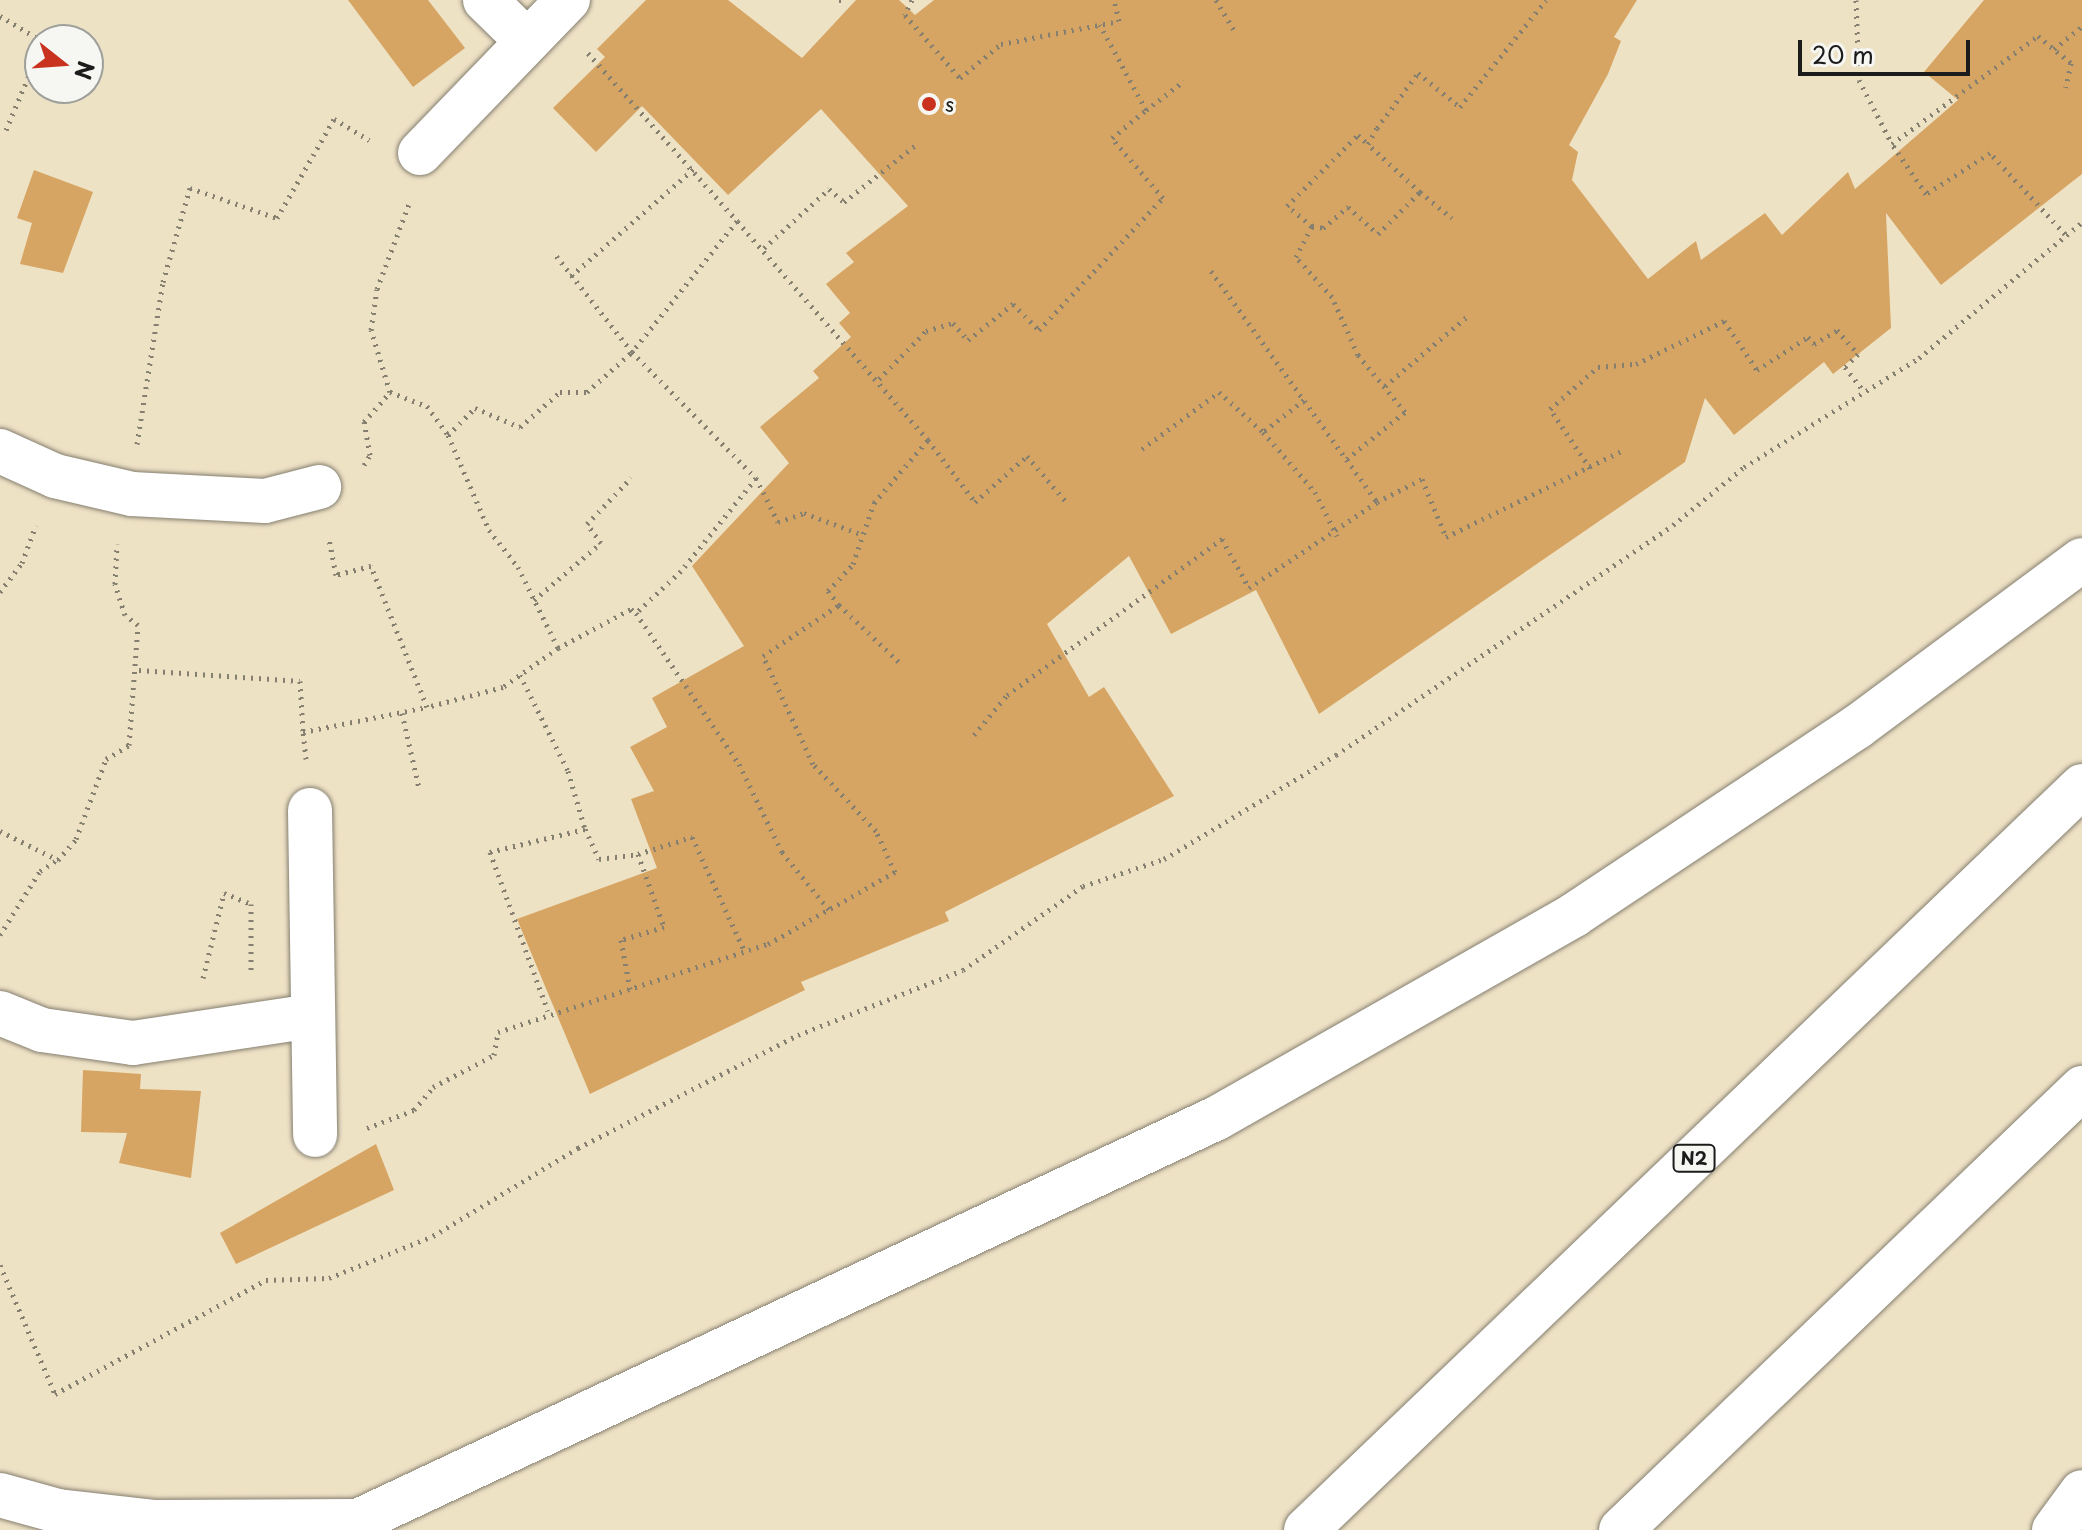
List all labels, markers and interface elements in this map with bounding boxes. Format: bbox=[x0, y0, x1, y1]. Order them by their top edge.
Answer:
north arrow bbox=[24, 24, 104, 104]
scale bar bbox=[1802, 24, 1974, 74]
text: 20 m bbox=[1812, 36, 1874, 72]
text: N bbox=[67, 57, 104, 84]
place label: s bbox=[945, 92, 954, 116]
marker: s bbox=[920, 95, 938, 113]
road number: N2 bbox=[1672, 1144, 1716, 1172]

